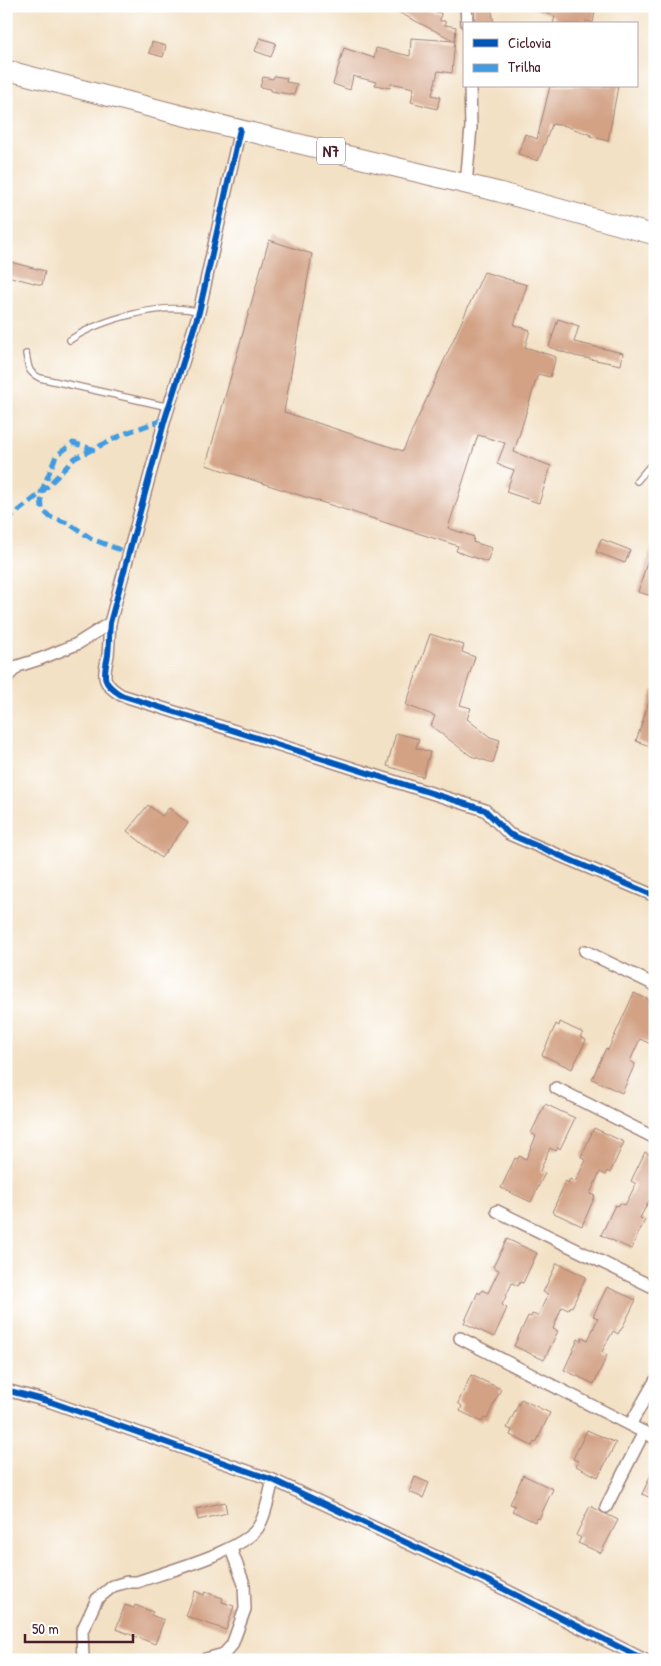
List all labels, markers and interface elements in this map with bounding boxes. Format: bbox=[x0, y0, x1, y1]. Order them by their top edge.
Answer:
legend bbox=[463, 22, 638, 88]
text: Ciclovia bbox=[508, 32, 551, 53]
text: Trilha bbox=[508, 56, 540, 77]
road number: N7 bbox=[317, 138, 345, 164]
scale bar bbox=[25, 1611, 132, 1643]
text: 50 m bbox=[32, 1618, 59, 1639]

